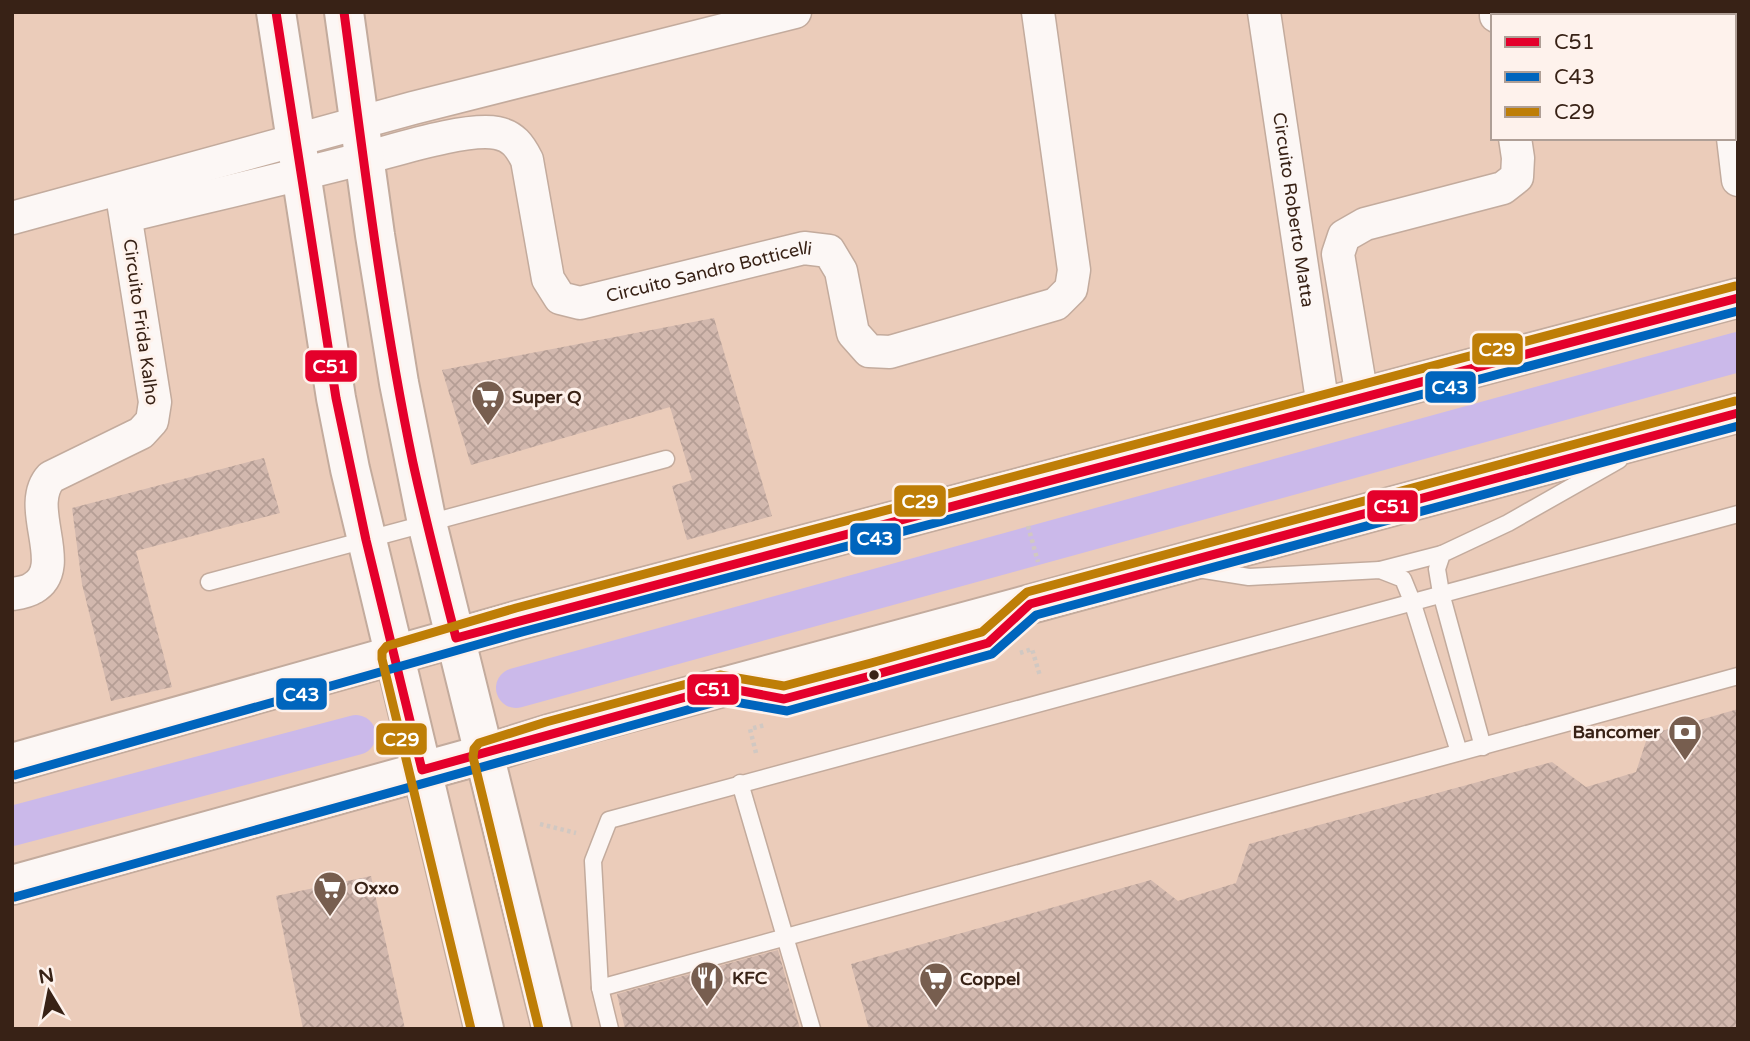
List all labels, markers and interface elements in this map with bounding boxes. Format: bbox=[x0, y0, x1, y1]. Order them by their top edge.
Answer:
legend bbox=[1491, 14, 1736, 140]
text: C51 bbox=[1554, 30, 1595, 55]
text: C43 bbox=[1554, 65, 1595, 90]
text: C29 bbox=[1554, 100, 1595, 125]
street label: Circuito Roberto Matta bbox=[1268, 111, 1319, 309]
street label: Circuito Frida Kalho bbox=[118, 237, 164, 407]
street label: Circuito Sandro Botticelli bbox=[604, 237, 813, 307]
line badge: C29 bbox=[1471, 332, 1524, 366]
text: C29 bbox=[1478, 339, 1516, 361]
line badge: C51 bbox=[304, 349, 358, 383]
text: C51 bbox=[312, 356, 350, 378]
line badge: C43 bbox=[1424, 370, 1477, 404]
text: C43 bbox=[1431, 377, 1469, 399]
supermarket icon: Super Q bbox=[469, 378, 507, 427]
place label: Super Q bbox=[512, 386, 582, 408]
line badge: C29 bbox=[893, 484, 947, 518]
line badge: C51 bbox=[1366, 489, 1419, 523]
text: C29 bbox=[901, 491, 939, 513]
text: C51 bbox=[1373, 496, 1411, 518]
line badge: C43 bbox=[849, 522, 902, 556]
text: C43 bbox=[856, 528, 894, 550]
unlabelled marker bbox=[867, 668, 881, 682]
line badge: C51 bbox=[686, 673, 740, 706]
line badge: C43 bbox=[275, 677, 328, 711]
text: C51 bbox=[694, 679, 732, 701]
text: C43 bbox=[282, 684, 320, 706]
bank icon: Bancomer bbox=[1666, 713, 1704, 762]
place label: Bancomer bbox=[1572, 721, 1661, 743]
line badge: C29 bbox=[375, 722, 428, 756]
text: C29 bbox=[382, 729, 420, 751]
supermarket icon: Oxxo bbox=[311, 869, 349, 918]
place label: Oxxo bbox=[354, 877, 399, 899]
north arrow bbox=[14, 957, 84, 1027]
restaurant icon: KFC bbox=[688, 959, 726, 1008]
supermarket icon: Coppel bbox=[917, 960, 955, 1009]
text: N bbox=[37, 964, 56, 988]
place label: KFC bbox=[732, 967, 768, 989]
place label: Coppel bbox=[960, 968, 1021, 990]

